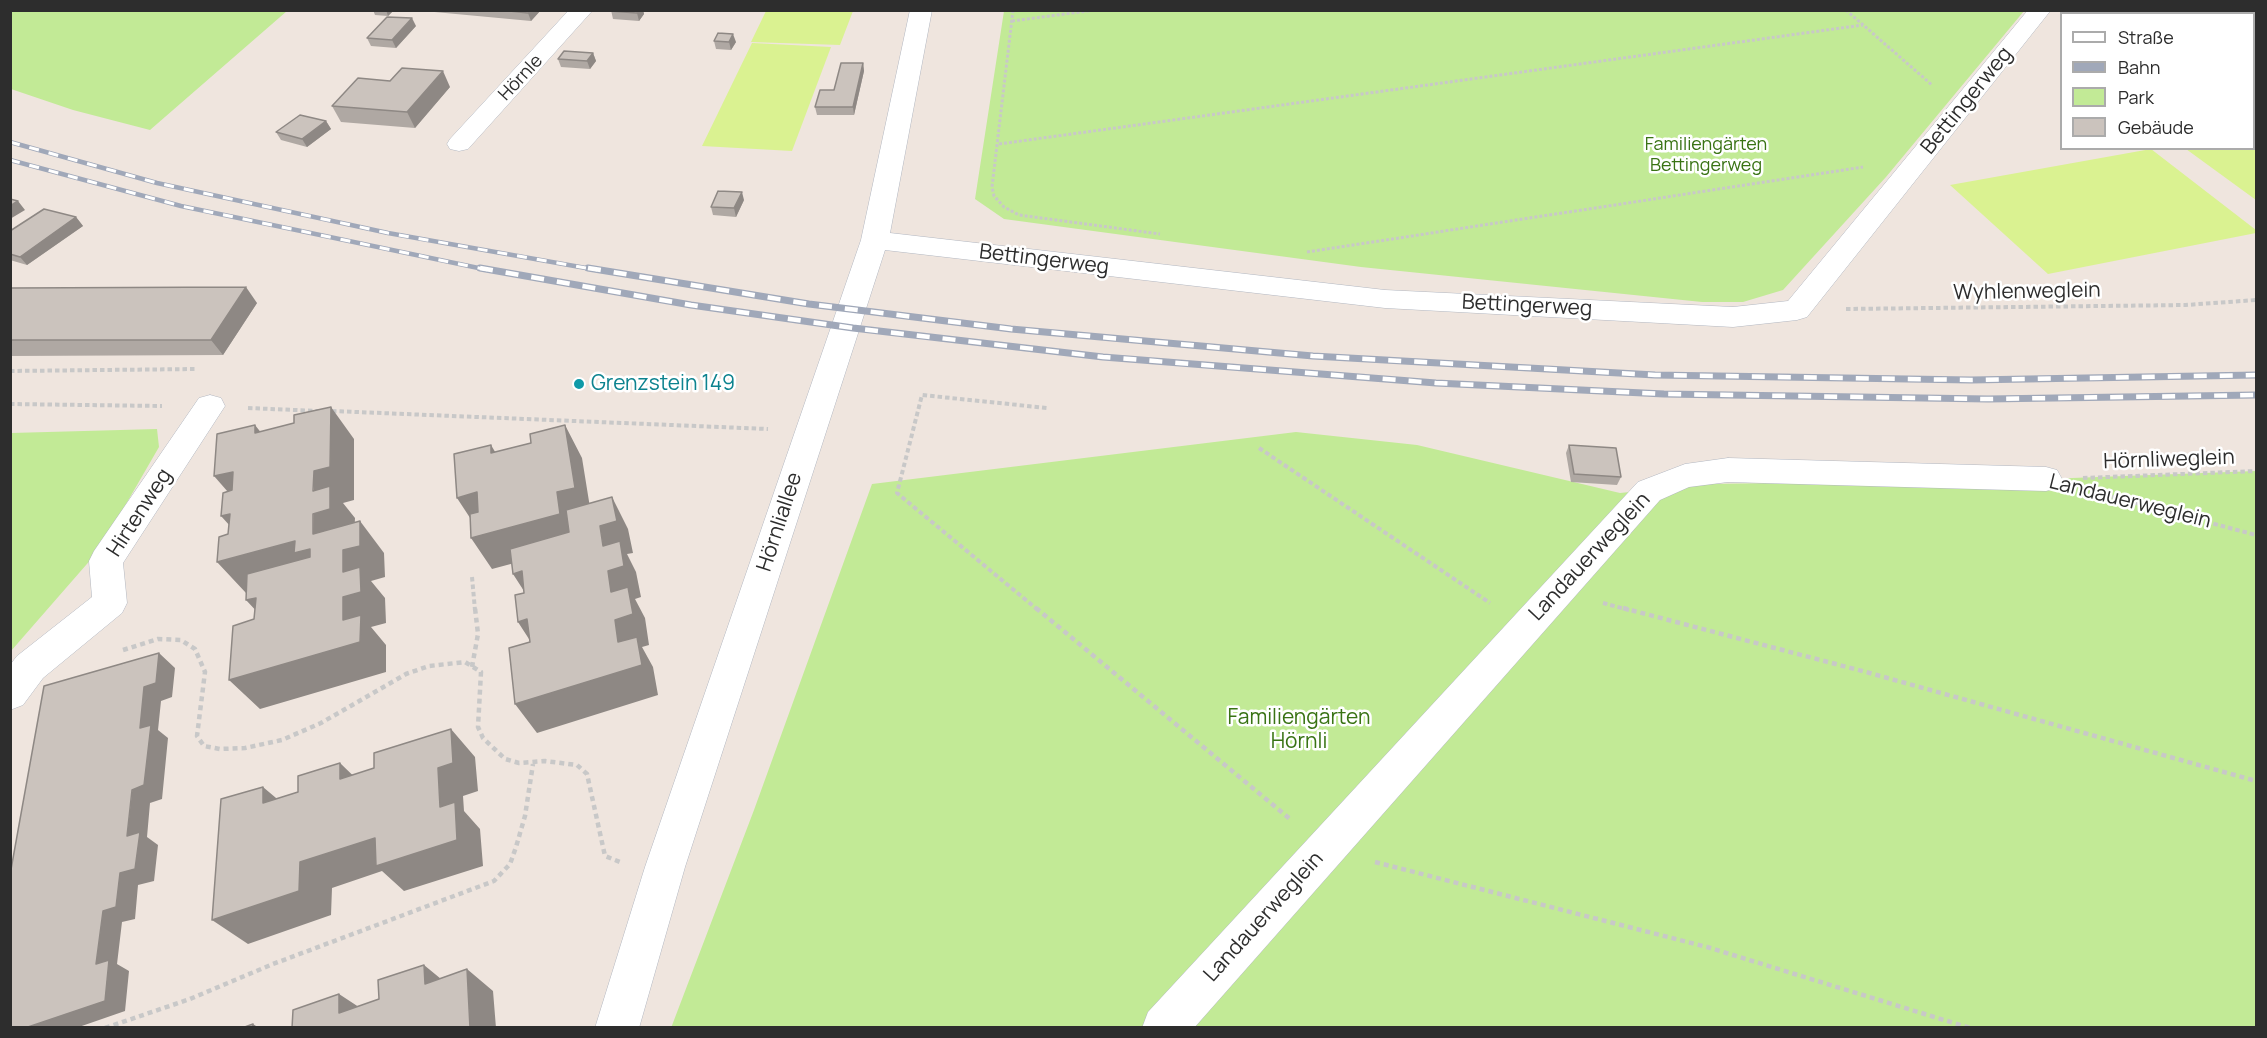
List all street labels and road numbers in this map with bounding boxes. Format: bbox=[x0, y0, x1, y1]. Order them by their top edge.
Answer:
street label: Bettingerweg bbox=[1916, 42, 2018, 160]
street label: Hörnle bbox=[494, 51, 548, 105]
street label: Bettingerweg bbox=[978, 240, 1110, 280]
street label: Wyhlenweglein bbox=[1953, 278, 2101, 306]
street label: Bettingerweg bbox=[1461, 290, 1593, 322]
street label: Hörnliweglein bbox=[2103, 445, 2235, 475]
street label: Hirtenweg bbox=[102, 464, 178, 562]
street label: Hörnliallee bbox=[752, 469, 808, 575]
street label: Landauerweglein bbox=[2046, 470, 2214, 534]
street label: Landauerweglein bbox=[1524, 488, 1656, 626]
street label: Landauerweglein bbox=[1199, 847, 1329, 987]

